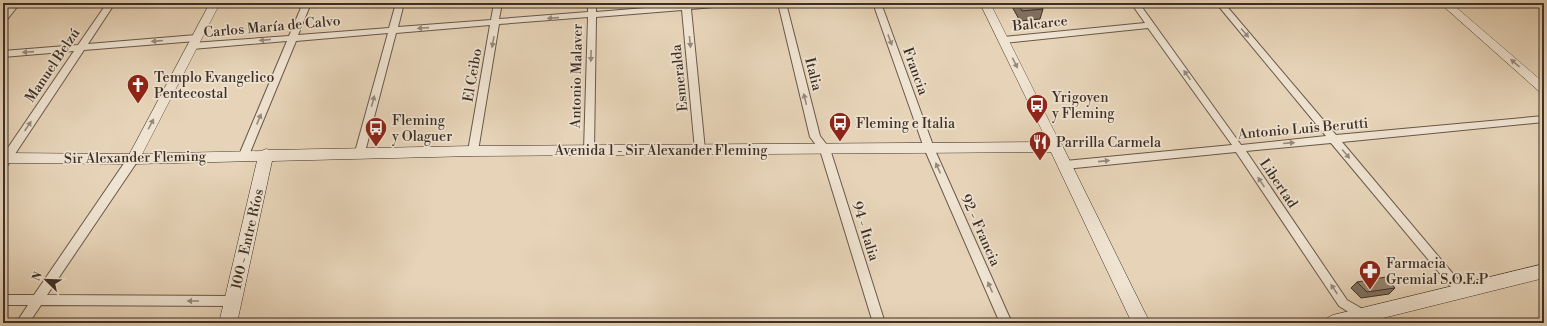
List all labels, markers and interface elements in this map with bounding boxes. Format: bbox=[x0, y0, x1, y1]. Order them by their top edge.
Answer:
street label: Carlos María de Calvo bbox=[203, 12, 341, 42]
street label: Balcarce bbox=[1011, 12, 1069, 36]
one-way arrow bbox=[547, 15, 559, 22]
street label: Antonio Malaver bbox=[567, 23, 587, 130]
one-way arrow bbox=[417, 24, 429, 31]
street label: Manuel Belzú bbox=[21, 25, 84, 106]
one-way arrow bbox=[1241, 28, 1250, 38]
one-way arrow bbox=[888, 34, 894, 46]
one-way arrow bbox=[489, 35, 495, 48]
one-way arrow bbox=[259, 36, 271, 43]
one-way arrow bbox=[686, 36, 693, 48]
one-way arrow bbox=[151, 38, 163, 45]
street label: Esmeralda bbox=[667, 43, 692, 112]
street label: Francia bbox=[898, 45, 932, 98]
street label: El Ceibo bbox=[459, 47, 487, 103]
one-way arrow bbox=[22, 49, 34, 55]
one-way arrow bbox=[588, 50, 594, 63]
street label: Italia bbox=[800, 56, 826, 94]
one-way arrow bbox=[1012, 57, 1018, 69]
one-way arrow bbox=[1509, 59, 1520, 68]
place label: Templo Evangelico Pentecostal bbox=[154, 69, 274, 103]
one-way arrow bbox=[1183, 70, 1191, 81]
church icon: Templo Evangelico Pentecostal bbox=[125, 72, 151, 105]
place label: Yrigoyen y Fleming bbox=[1051, 89, 1115, 123]
bus stop icon: Yrigoyen y Fleming bbox=[1024, 92, 1050, 125]
one-way arrow bbox=[802, 93, 808, 105]
one-way arrow bbox=[371, 95, 377, 107]
bus stop icon: Fleming e Italia bbox=[827, 110, 853, 143]
place label: Fleming y Olaguer bbox=[391, 112, 452, 146]
one-way arrow bbox=[256, 113, 262, 125]
street label: Antonio Luis Berutti bbox=[1236, 114, 1370, 144]
bus stop icon: Fleming y Olaguer bbox=[363, 115, 389, 148]
place label: Fleming e Italia bbox=[856, 115, 956, 133]
one-way arrow bbox=[148, 118, 154, 130]
one-way arrow bbox=[24, 121, 32, 131]
restaurant icon: Parrilla Carmela bbox=[1027, 129, 1053, 162]
place label: Parrilla Carmela bbox=[1056, 134, 1162, 152]
one-way arrow bbox=[1283, 140, 1295, 146]
street label: Avenida 1 - Sir Alexander Fleming bbox=[554, 142, 768, 160]
street label: Sir Alexander Fleming bbox=[64, 148, 207, 168]
one-way arrow bbox=[1342, 149, 1351, 160]
street label: Libertad bbox=[1255, 155, 1301, 212]
one-way arrow bbox=[1098, 158, 1110, 164]
one-way arrow bbox=[935, 163, 941, 174]
one-way arrow bbox=[1257, 177, 1265, 187]
street label: 100 - Entre Ríos bbox=[228, 187, 268, 291]
street label: 92 - Francia bbox=[956, 192, 1004, 270]
street label: 94 - Italia bbox=[847, 199, 883, 264]
place label: Farmacia Gremial S.O.E.P bbox=[1386, 255, 1489, 289]
pharmacy icon: Farmacia Gremial S.O.E.P bbox=[1357, 258, 1383, 291]
north arrow bbox=[26, 260, 66, 300]
text: N bbox=[30, 269, 46, 283]
one-way arrow bbox=[987, 282, 993, 293]
one-way arrow bbox=[1330, 284, 1338, 295]
one-way arrow bbox=[186, 298, 199, 304]

